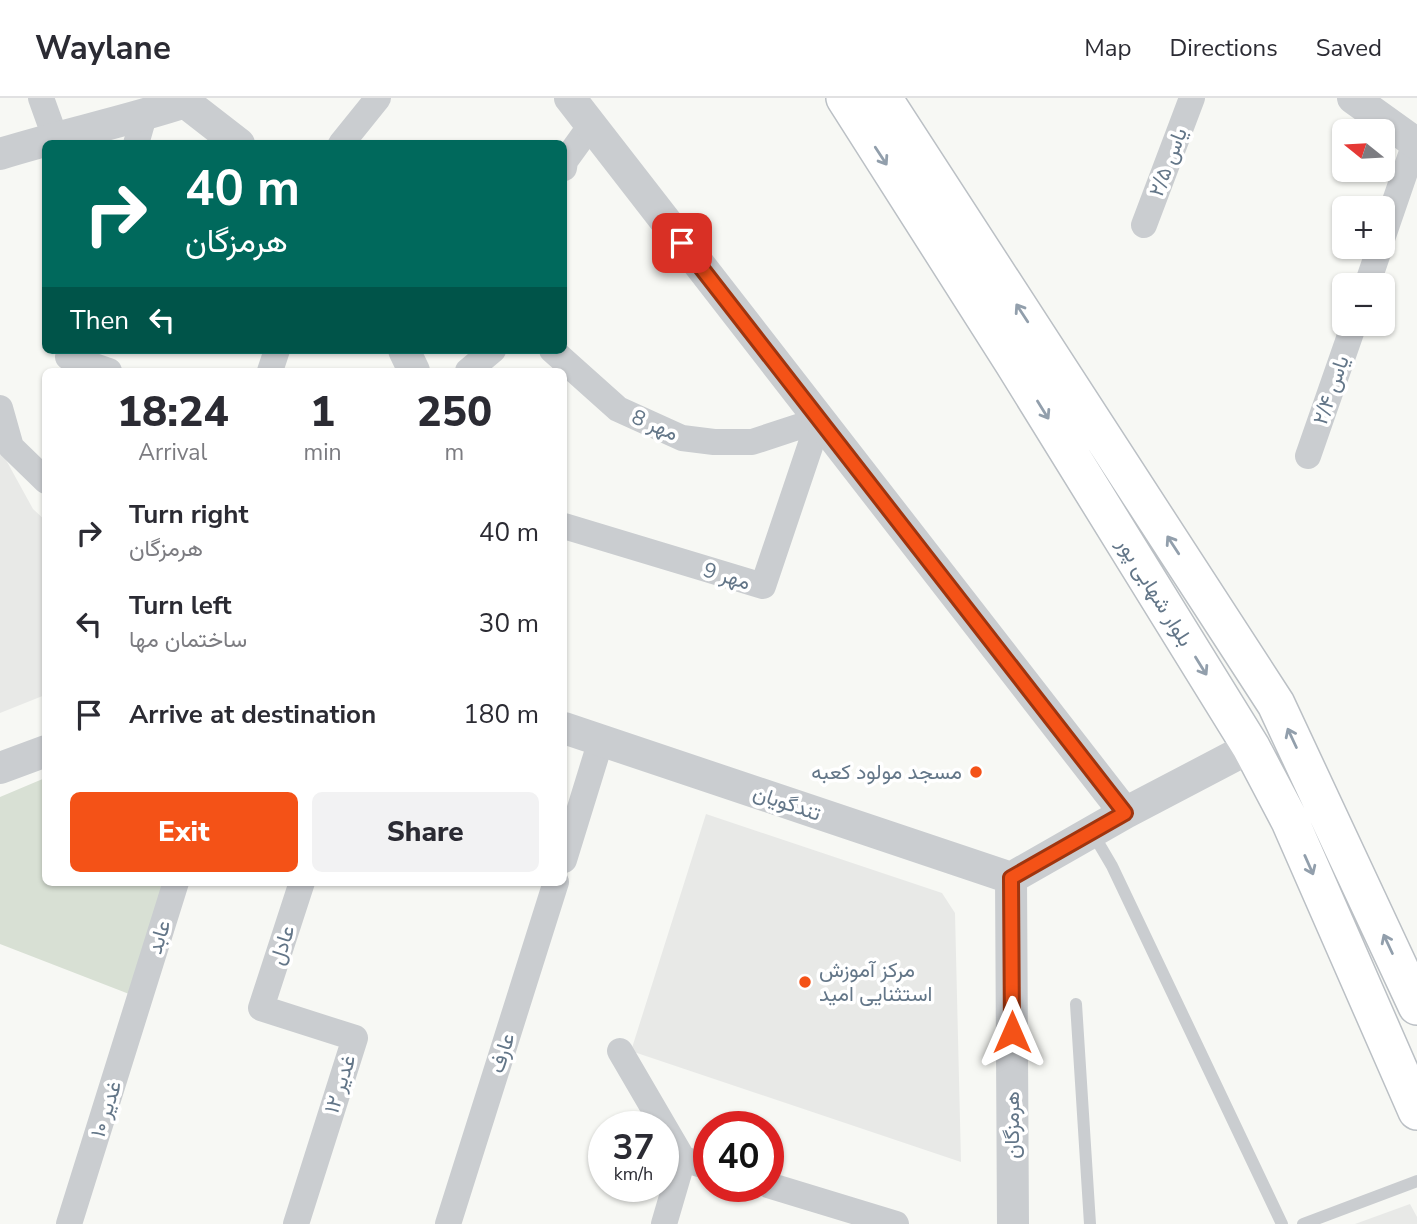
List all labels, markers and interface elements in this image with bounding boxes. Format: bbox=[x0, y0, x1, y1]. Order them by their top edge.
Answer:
text: Waylane bbox=[35, 26, 171, 71]
text: Map bbox=[1084, 32, 1131, 64]
text: Directions bbox=[1169, 32, 1278, 64]
text: Saved bbox=[1316, 32, 1382, 64]
north arrow bbox=[1332, 119, 1395, 182]
map controls bbox=[1332, 119, 1395, 336]
street label: یاس ۲/۵ bbox=[1142, 124, 1194, 200]
one-way arrow bbox=[875, 145, 889, 165]
text: 40 m bbox=[185, 155, 300, 222]
icon: right bbox=[70, 168, 161, 259]
button: + bbox=[1332, 196, 1395, 259]
pin bbox=[652, 213, 712, 273]
text: هرمزگان bbox=[185, 220, 288, 263]
icon: arrive bbox=[663, 224, 701, 262]
button: − bbox=[1332, 273, 1395, 336]
icon: left bbox=[143, 301, 181, 339]
text: Then bbox=[70, 303, 129, 338]
one-way arrow bbox=[1015, 303, 1029, 323]
street label: یاس ۲/۴ bbox=[1306, 352, 1356, 428]
text: 18:24 bbox=[117, 384, 229, 441]
text: 1 bbox=[310, 384, 335, 441]
text: 250 bbox=[417, 384, 492, 441]
one-way arrow bbox=[1036, 399, 1050, 419]
street label: مهر 8 bbox=[628, 403, 682, 447]
text: Arrival bbox=[138, 437, 207, 468]
text: min bbox=[304, 437, 342, 468]
text: m bbox=[444, 437, 464, 468]
text: Turn right bbox=[129, 497, 248, 532]
icon: right bbox=[70, 514, 108, 552]
text: 40 m bbox=[479, 515, 539, 550]
street label: بلوار شهابی پور bbox=[1110, 531, 1200, 652]
text: هرمزگان bbox=[129, 533, 203, 564]
one-way arrow bbox=[1165, 535, 1179, 555]
street label: مهر 9 bbox=[700, 556, 754, 596]
text: Turn left bbox=[129, 588, 232, 623]
icon: left bbox=[70, 605, 108, 643]
text: 30 m bbox=[479, 606, 539, 641]
text: ساختمان مها bbox=[129, 624, 247, 655]
one-way arrow bbox=[1194, 655, 1208, 675]
icon: arrive bbox=[70, 696, 108, 734]
text: Arrive at destination bbox=[129, 697, 376, 732]
text: 180 m bbox=[463, 697, 539, 732]
one-way arrow bbox=[1285, 728, 1298, 749]
place label: مسجد مولود کعبه bbox=[811, 758, 962, 786]
marker: مسجد مولود کعبه bbox=[968, 764, 984, 780]
street label: تندگویان bbox=[749, 778, 825, 828]
button: Exit bbox=[70, 792, 298, 872]
button: Share bbox=[312, 792, 539, 872]
one-way arrow bbox=[1303, 854, 1316, 876]
street label: عابد bbox=[141, 917, 177, 957]
street label: عادل bbox=[263, 922, 301, 968]
one-way arrow bbox=[1381, 934, 1394, 955]
place label: مرکز آموزش استثنایی امید bbox=[819, 956, 932, 1008]
marker: مرکز آموزش استثنایی امید bbox=[797, 974, 813, 990]
position arrow bbox=[975, 995, 1049, 1069]
street label: عارف bbox=[482, 1029, 522, 1077]
street label: غدیر ۱۲ bbox=[317, 1051, 363, 1117]
street label: غدیر ۱۰ bbox=[84, 1077, 128, 1141]
street label: هرمزگان bbox=[998, 1091, 1026, 1159]
speed limit sign: 40 bbox=[693, 1111, 784, 1202]
text: 37 bbox=[612, 1124, 655, 1171]
text: km/h bbox=[614, 1162, 653, 1186]

